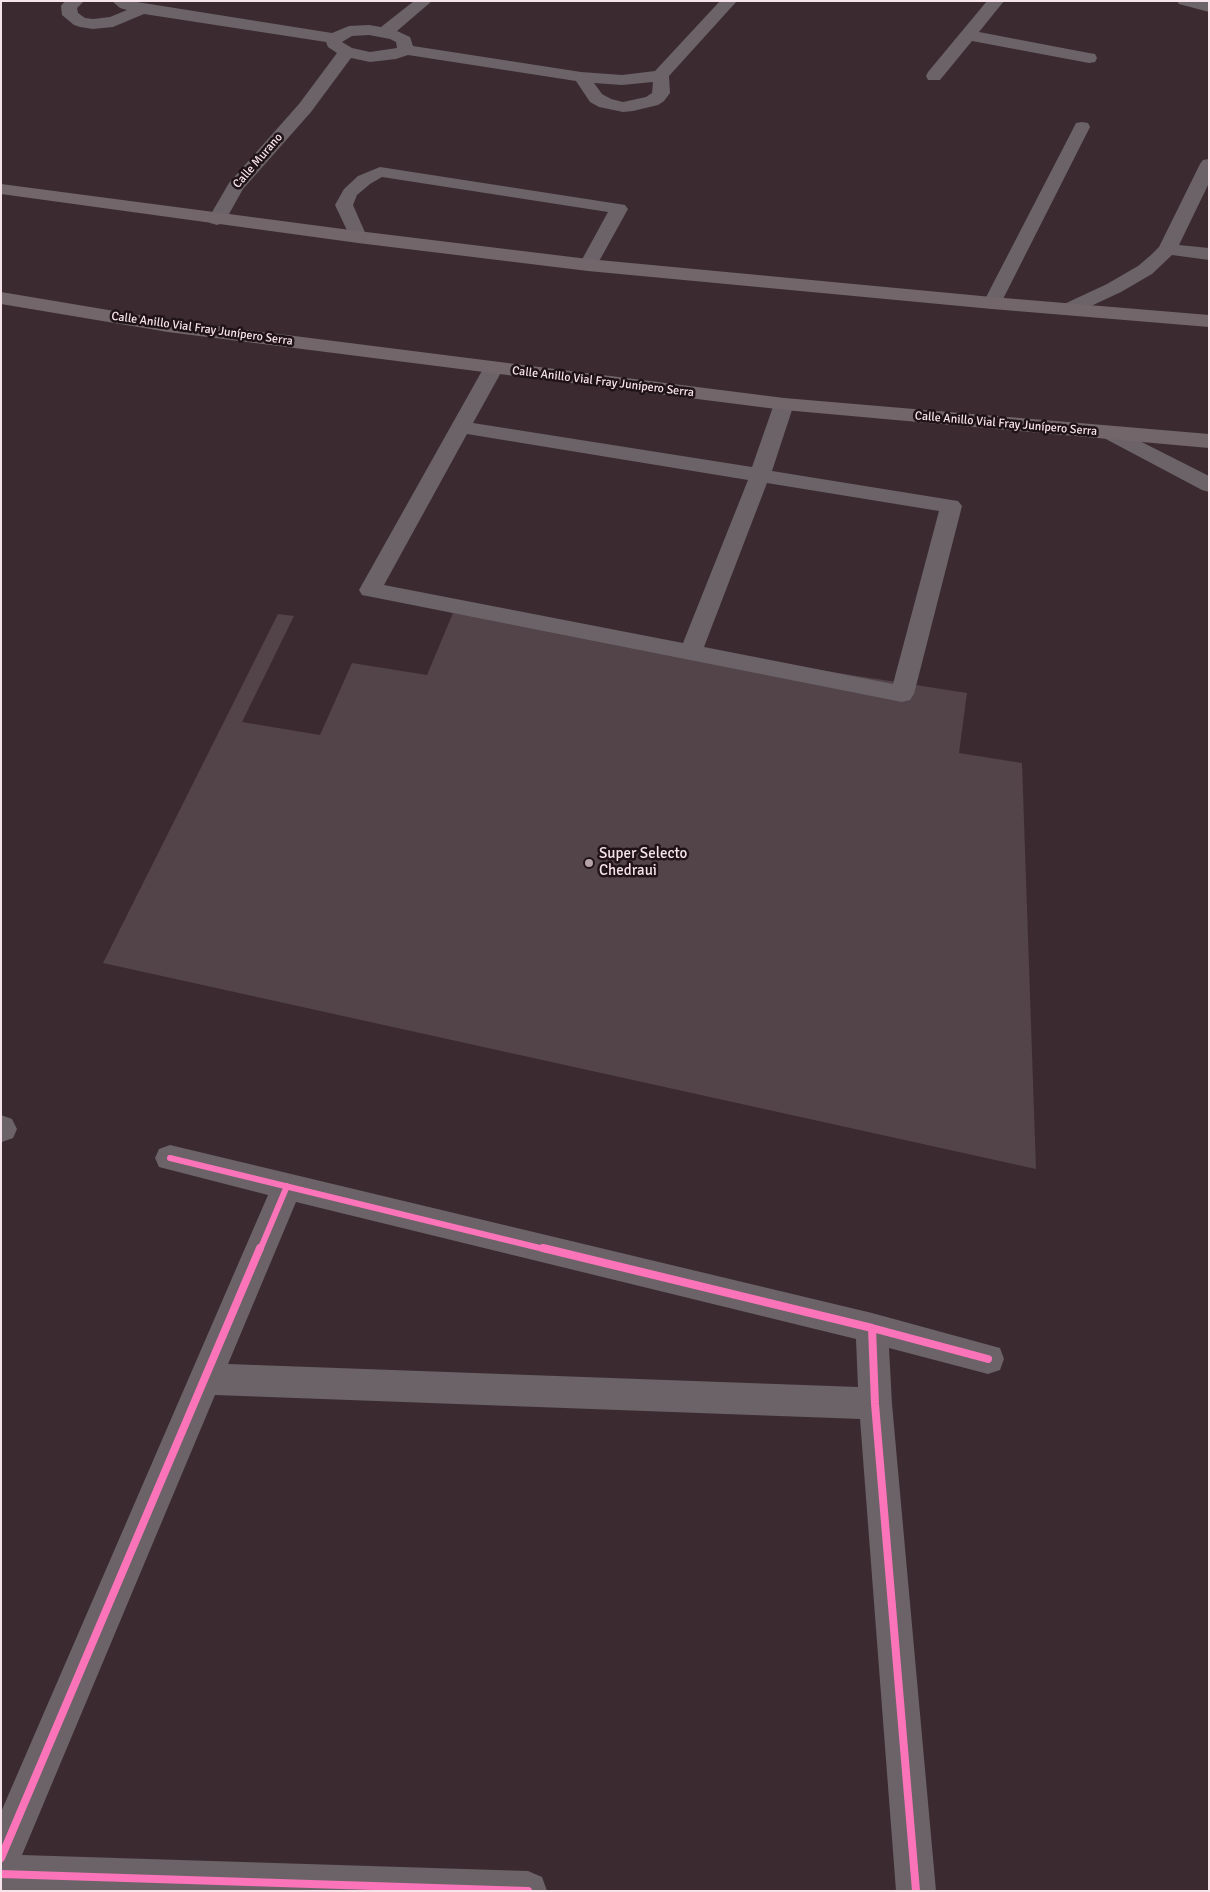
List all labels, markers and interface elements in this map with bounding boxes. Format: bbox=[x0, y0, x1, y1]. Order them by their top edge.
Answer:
street label: Calle Murano bbox=[230, 131, 286, 191]
street label: Calle Anillo Vial Fray Junípero Serra bbox=[110, 309, 294, 349]
street label: Calle Anillo Vial Fray Junípero Serra bbox=[511, 364, 695, 400]
street label: Calle Anillo Vial Fray Junípero Serra bbox=[914, 409, 1098, 439]
place label: Super Selecto Chedraui bbox=[599, 845, 687, 880]
marker: Super Selecto Chedraui bbox=[583, 857, 595, 869]

